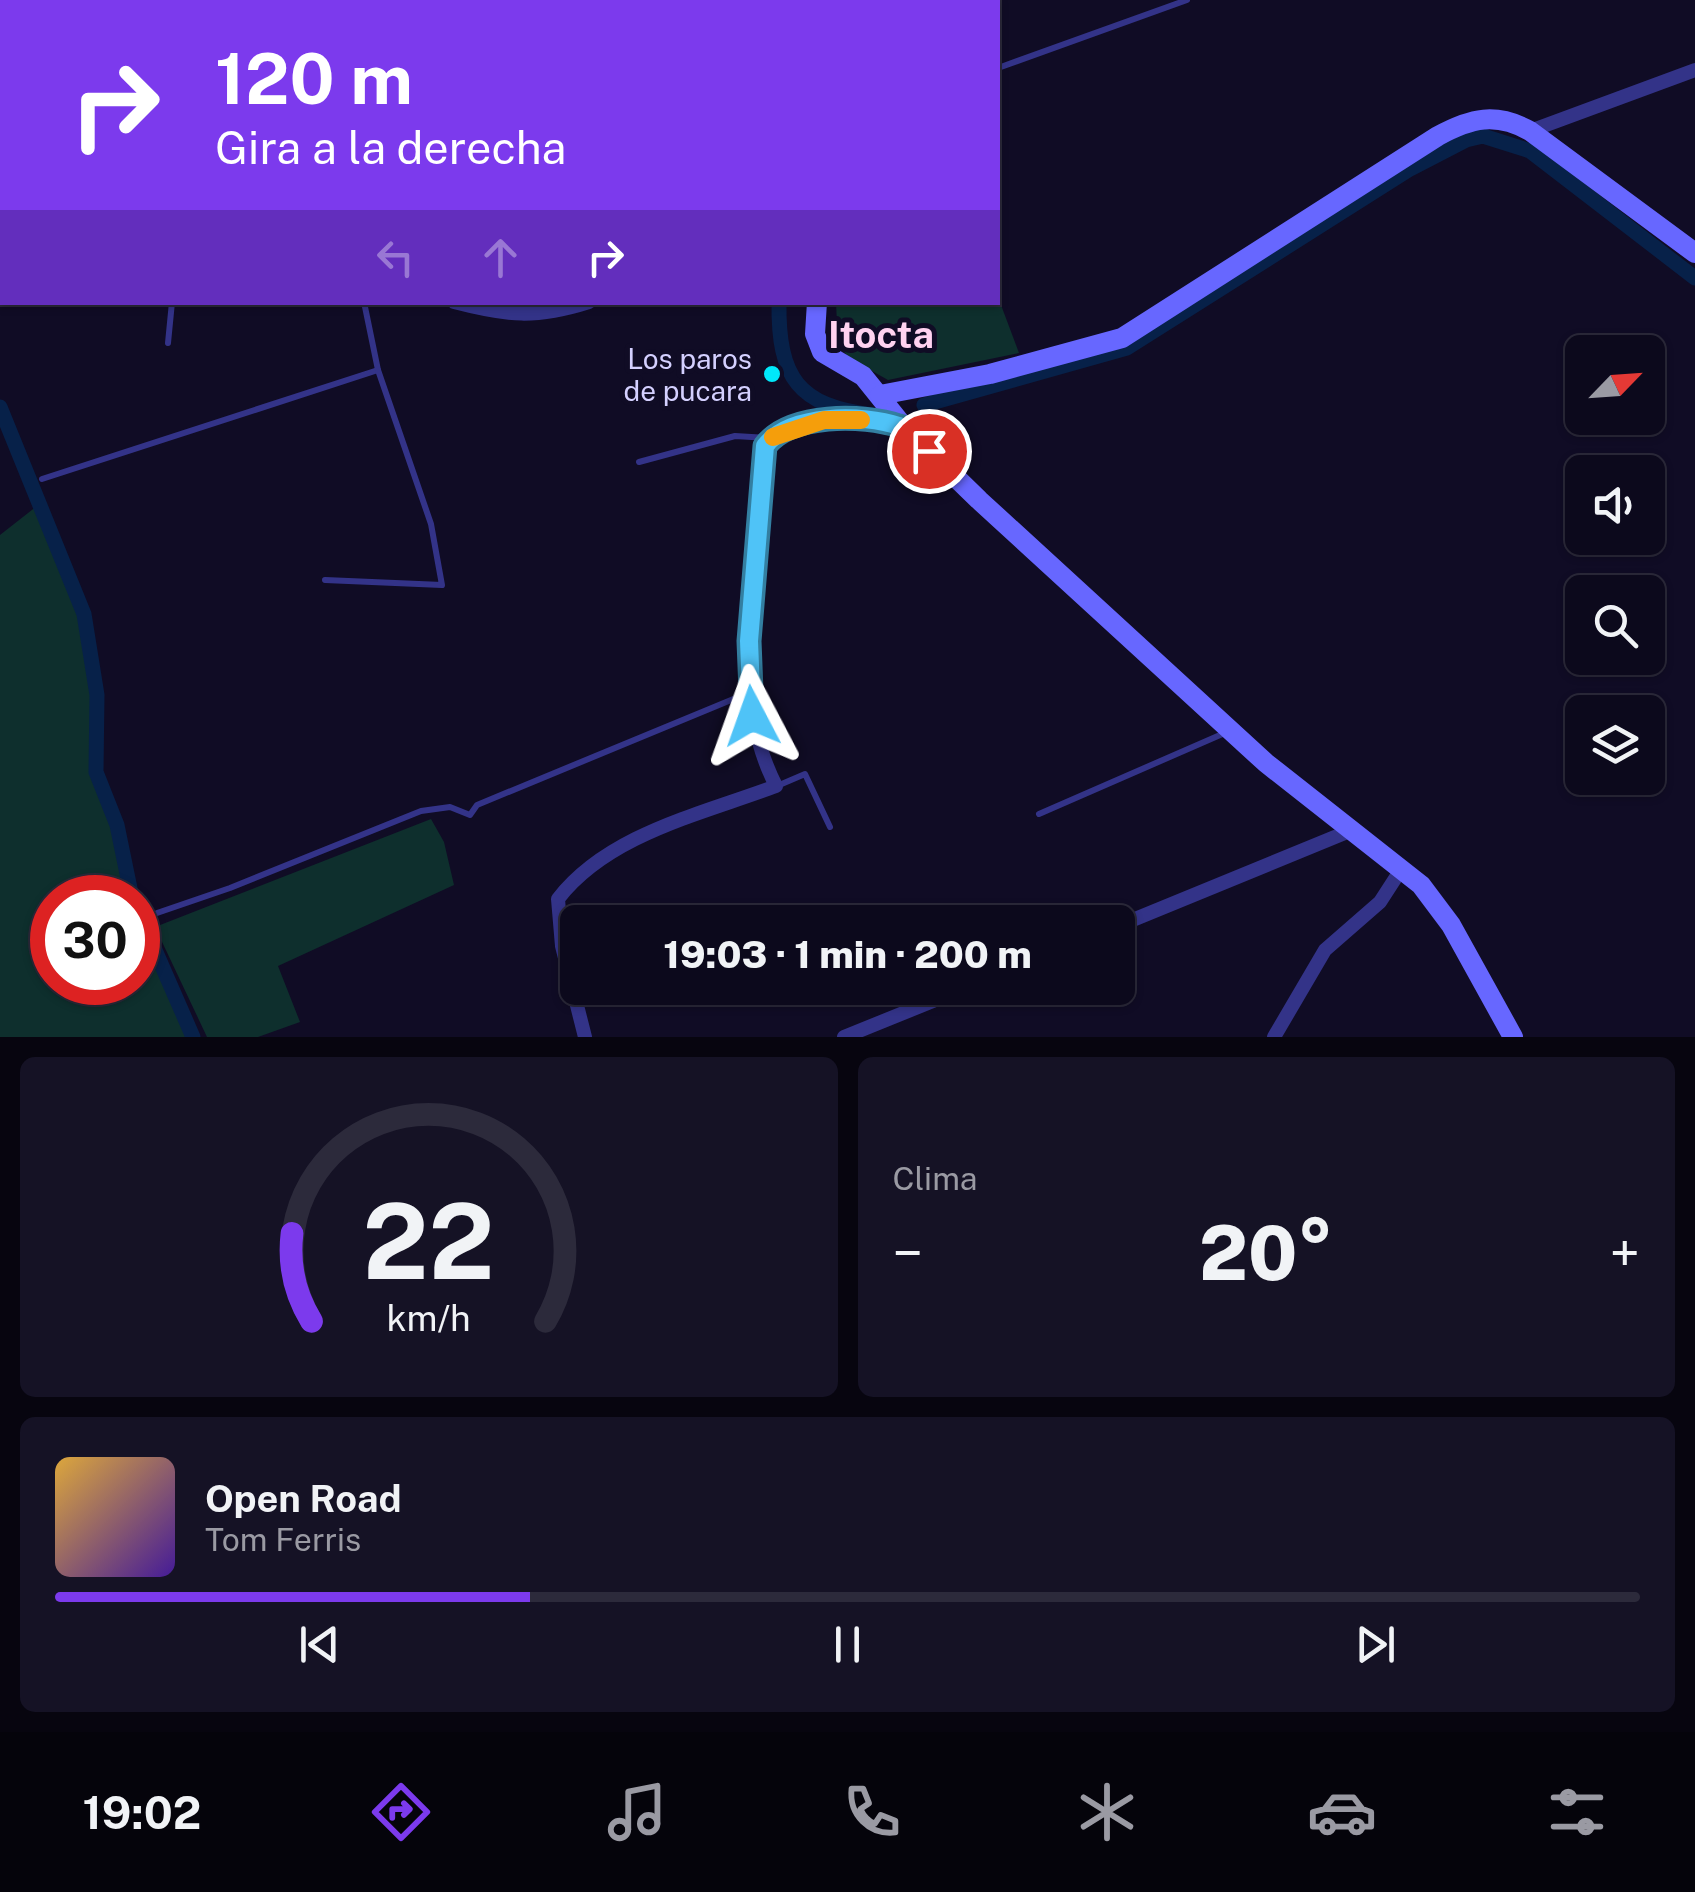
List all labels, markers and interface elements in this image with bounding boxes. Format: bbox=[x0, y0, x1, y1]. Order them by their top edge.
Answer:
text: 120 m bbox=[215, 37, 413, 120]
icon: right bbox=[50, 40, 180, 170]
text: Gira a la derecha bbox=[215, 121, 566, 174]
icon: left bbox=[368, 230, 423, 285]
icon: ahead bbox=[473, 230, 528, 285]
icon: right bbox=[578, 230, 633, 285]
district label: Itocta bbox=[828, 312, 934, 357]
north arrow bbox=[1565, 335, 1665, 435]
map controls bbox=[1565, 335, 1665, 795]
place label: Los paros de pucara bbox=[623, 342, 752, 407]
marker: Los paros de pucara bbox=[761, 363, 783, 385]
pin bbox=[887, 409, 972, 494]
icon: arrive bbox=[902, 424, 957, 479]
button: sound bbox=[1565, 455, 1665, 555]
button: search bbox=[1565, 575, 1665, 675]
position arrow bbox=[700, 664, 804, 768]
button: layers bbox=[1565, 695, 1665, 795]
speed limit sign: 30 bbox=[30, 875, 160, 1005]
text: 19:03 · 1 min · 200 m bbox=[663, 932, 1032, 977]
text: Clima bbox=[893, 1160, 978, 1197]
text: 22 bbox=[363, 1180, 495, 1302]
text: 20° bbox=[1199, 1209, 1333, 1297]
text: − bbox=[893, 1221, 923, 1285]
text: + bbox=[1609, 1221, 1640, 1285]
text: km/h bbox=[387, 1297, 471, 1339]
text: Open Road bbox=[205, 1476, 402, 1521]
text: Tom Ferris bbox=[205, 1521, 361, 1558]
icon: previous bbox=[292, 1617, 347, 1672]
icon: pause bbox=[820, 1617, 875, 1672]
icon: next bbox=[1348, 1617, 1403, 1672]
icon: directions bbox=[366, 1777, 436, 1847]
icon: music bbox=[602, 1777, 672, 1847]
icon: phone bbox=[837, 1777, 907, 1847]
icon: climate bbox=[1072, 1777, 1142, 1847]
icon: car bbox=[1307, 1777, 1377, 1847]
icon: filters bbox=[1542, 1777, 1612, 1847]
text: 19:02 bbox=[83, 1786, 201, 1839]

